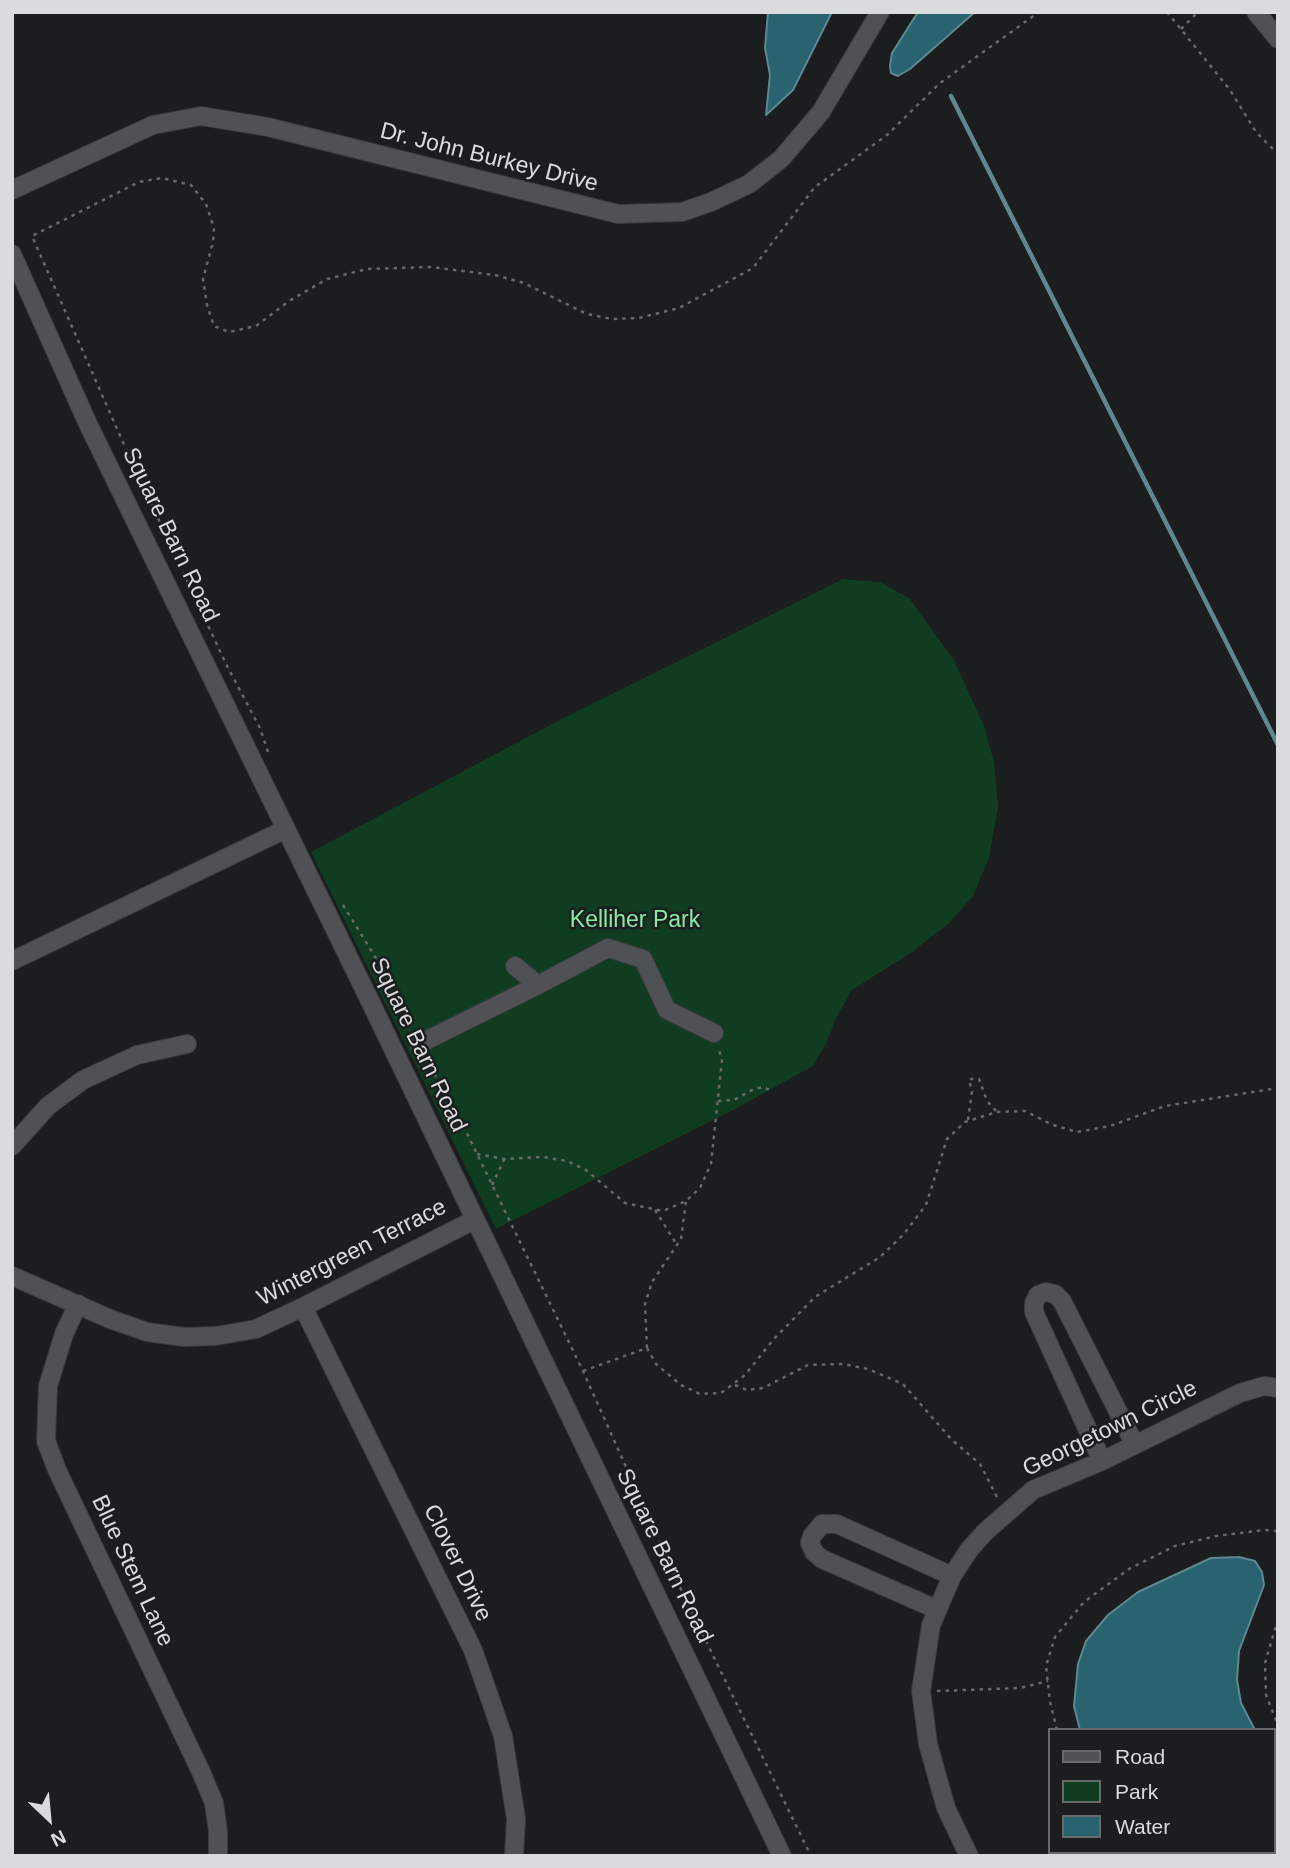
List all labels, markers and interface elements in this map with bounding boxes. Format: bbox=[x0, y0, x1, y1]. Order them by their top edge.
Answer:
street label: Dr. John Burkey Drive bbox=[377, 118, 601, 198]
street label: Square Barn Road bbox=[116, 443, 224, 627]
park label: Kelliher Park bbox=[570, 907, 700, 935]
street label: Square Barn Road bbox=[364, 953, 472, 1137]
street label: Wintergreen Terrace bbox=[253, 1193, 451, 1313]
street label: Georgetown Circle bbox=[1018, 1375, 1202, 1483]
street label: Square Barn Road bbox=[610, 1464, 718, 1648]
street label: Blue Stem Lane bbox=[85, 1491, 179, 1651]
street label: Clover Drive bbox=[417, 1500, 497, 1626]
legend bbox=[1048, 1728, 1276, 1854]
text: Road bbox=[1115, 1745, 1165, 1768]
text: Park bbox=[1115, 1780, 1158, 1803]
north arrow bbox=[14, 1784, 84, 1854]
text: Water bbox=[1115, 1815, 1170, 1838]
text: N bbox=[48, 1826, 69, 1851]

